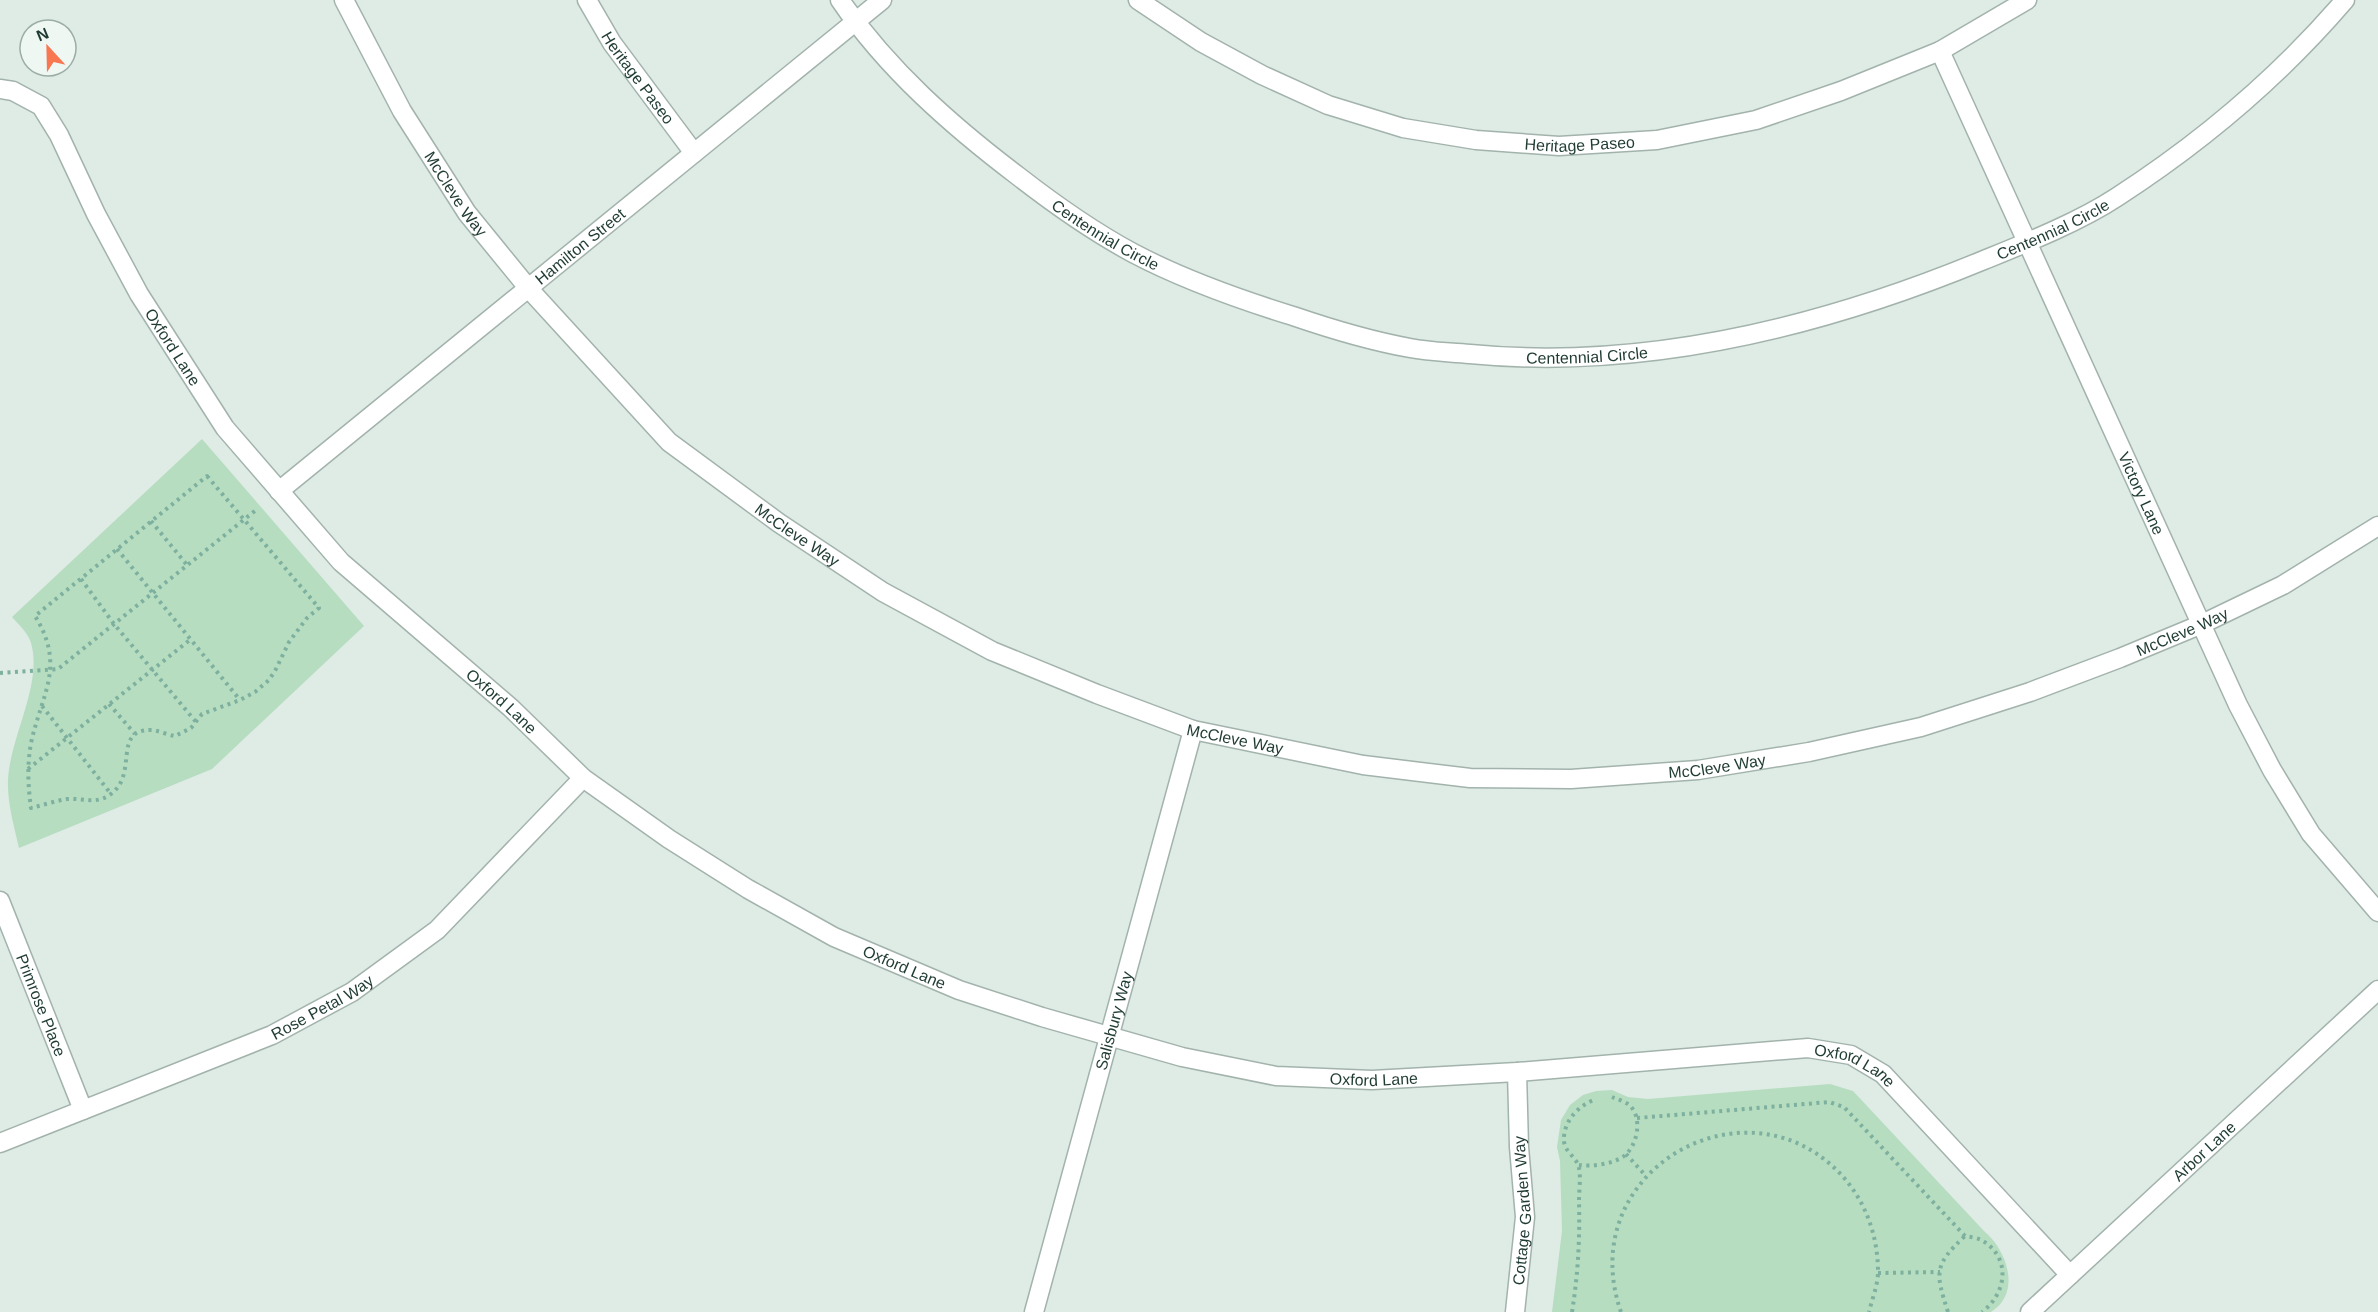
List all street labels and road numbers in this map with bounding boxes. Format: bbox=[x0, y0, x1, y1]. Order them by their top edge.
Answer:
street label: Heritage Paseo bbox=[599, 28, 678, 127]
street label: Heritage Paseo bbox=[1524, 133, 1635, 155]
street label: McCleve Way bbox=[422, 148, 491, 239]
street label: Centennial Circle bbox=[1049, 196, 1162, 273]
street label: Centennial Circle bbox=[1994, 196, 2112, 263]
street label: Hamilton Street bbox=[532, 204, 628, 287]
street label: Oxford Lane bbox=[142, 305, 204, 389]
street label: Centennial Circle bbox=[1526, 343, 1649, 366]
street label: Victory Lane bbox=[2115, 449, 2168, 537]
street label: McCleve Way bbox=[752, 500, 843, 569]
street label: McCleve Way bbox=[2134, 604, 2231, 659]
street label: Oxford Lane bbox=[463, 665, 540, 737]
street label: McCleve Way bbox=[1185, 720, 1285, 757]
street label: McCleve Way bbox=[1668, 751, 1767, 781]
street label: Oxford Lane bbox=[861, 942, 948, 992]
street label: Primrose Place bbox=[13, 952, 69, 1059]
street label: Salisbury Way bbox=[1092, 969, 1135, 1072]
street label: Rose Petal Way bbox=[268, 971, 376, 1042]
street label: Oxford Lane bbox=[1813, 1041, 1899, 1090]
street label: Oxford Lane bbox=[1329, 1069, 1418, 1089]
street label: Arbor Lane bbox=[2169, 1118, 2239, 1184]
street label: Cottage Garden Way bbox=[1509, 1136, 1534, 1286]

